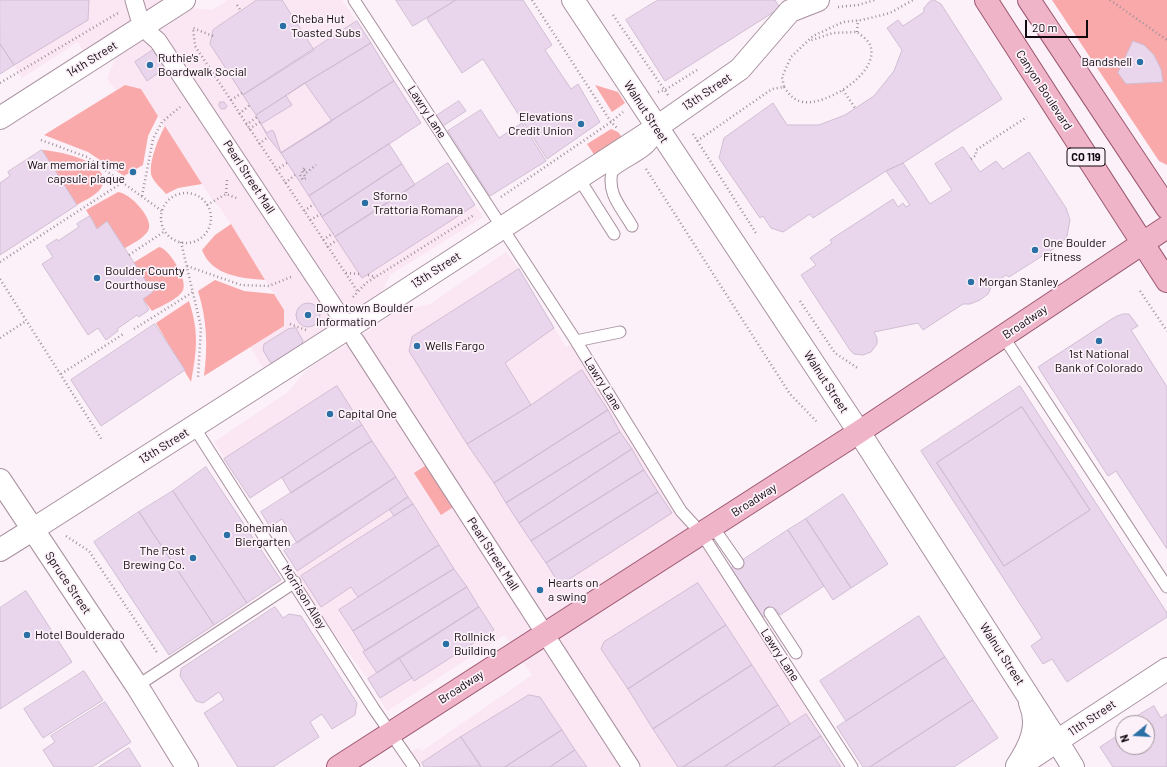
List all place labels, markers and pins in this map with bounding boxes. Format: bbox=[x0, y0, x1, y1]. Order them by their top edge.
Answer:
place label: Cheba Hut Toasted Subs bbox=[291, 12, 361, 40]
marker: Cheba Hut Toasted Subs bbox=[278, 21, 288, 31]
place label: Ruthie's Boardwalk Social bbox=[158, 51, 247, 79]
place label: Bandshell bbox=[1081, 55, 1132, 69]
marker: Bandshell bbox=[1135, 57, 1145, 67]
marker: Ruthie's Boardwalk Social bbox=[145, 60, 155, 70]
place label: Elevations Credit Union bbox=[508, 110, 573, 138]
marker: Elevations Credit Union bbox=[576, 119, 586, 129]
place label: War memorial time capsule plaque bbox=[27, 158, 125, 186]
marker: War memorial time capsule plaque bbox=[128, 167, 138, 177]
place label: Sforno Trattoria Romana bbox=[373, 189, 463, 217]
marker: Sforno Trattoria Romana bbox=[360, 198, 370, 208]
place label: One Boulder Fitness bbox=[1043, 236, 1106, 264]
marker: One Boulder Fitness bbox=[1030, 245, 1040, 255]
place label: Boulder County Courthouse bbox=[105, 264, 185, 292]
marker: Boulder County Courthouse bbox=[92, 273, 102, 283]
place label: Morgan Stanley bbox=[979, 275, 1058, 289]
marker: Morgan Stanley bbox=[966, 277, 976, 287]
place label: Downtown Boulder Information bbox=[316, 301, 413, 329]
marker: Downtown Boulder Information bbox=[303, 310, 313, 320]
marker: 1st National Bank of Colorado bbox=[1094, 336, 1104, 346]
place label: Wells Fargo bbox=[425, 339, 485, 353]
marker: Wells Fargo bbox=[412, 341, 422, 351]
place label: 1st National Bank of Colorado bbox=[1055, 347, 1143, 375]
place label: Capital One bbox=[338, 407, 397, 421]
marker: Capital One bbox=[325, 409, 335, 419]
place label: Bohemian Biergarten bbox=[235, 521, 290, 549]
marker: Bohemian Biergarten bbox=[222, 530, 232, 540]
place label: The Post Brewing Co. bbox=[123, 544, 185, 572]
marker: The Post Brewing Co. bbox=[188, 553, 198, 563]
place label: Hearts on a swing bbox=[548, 576, 598, 604]
marker: Hearts on a swing bbox=[535, 585, 545, 595]
place label: Hotel Boulderado bbox=[35, 628, 125, 642]
marker: Hotel Boulderado bbox=[22, 630, 32, 640]
place label: Rollnick Building bbox=[454, 630, 496, 658]
marker: Rollnick Building bbox=[441, 639, 451, 649]

